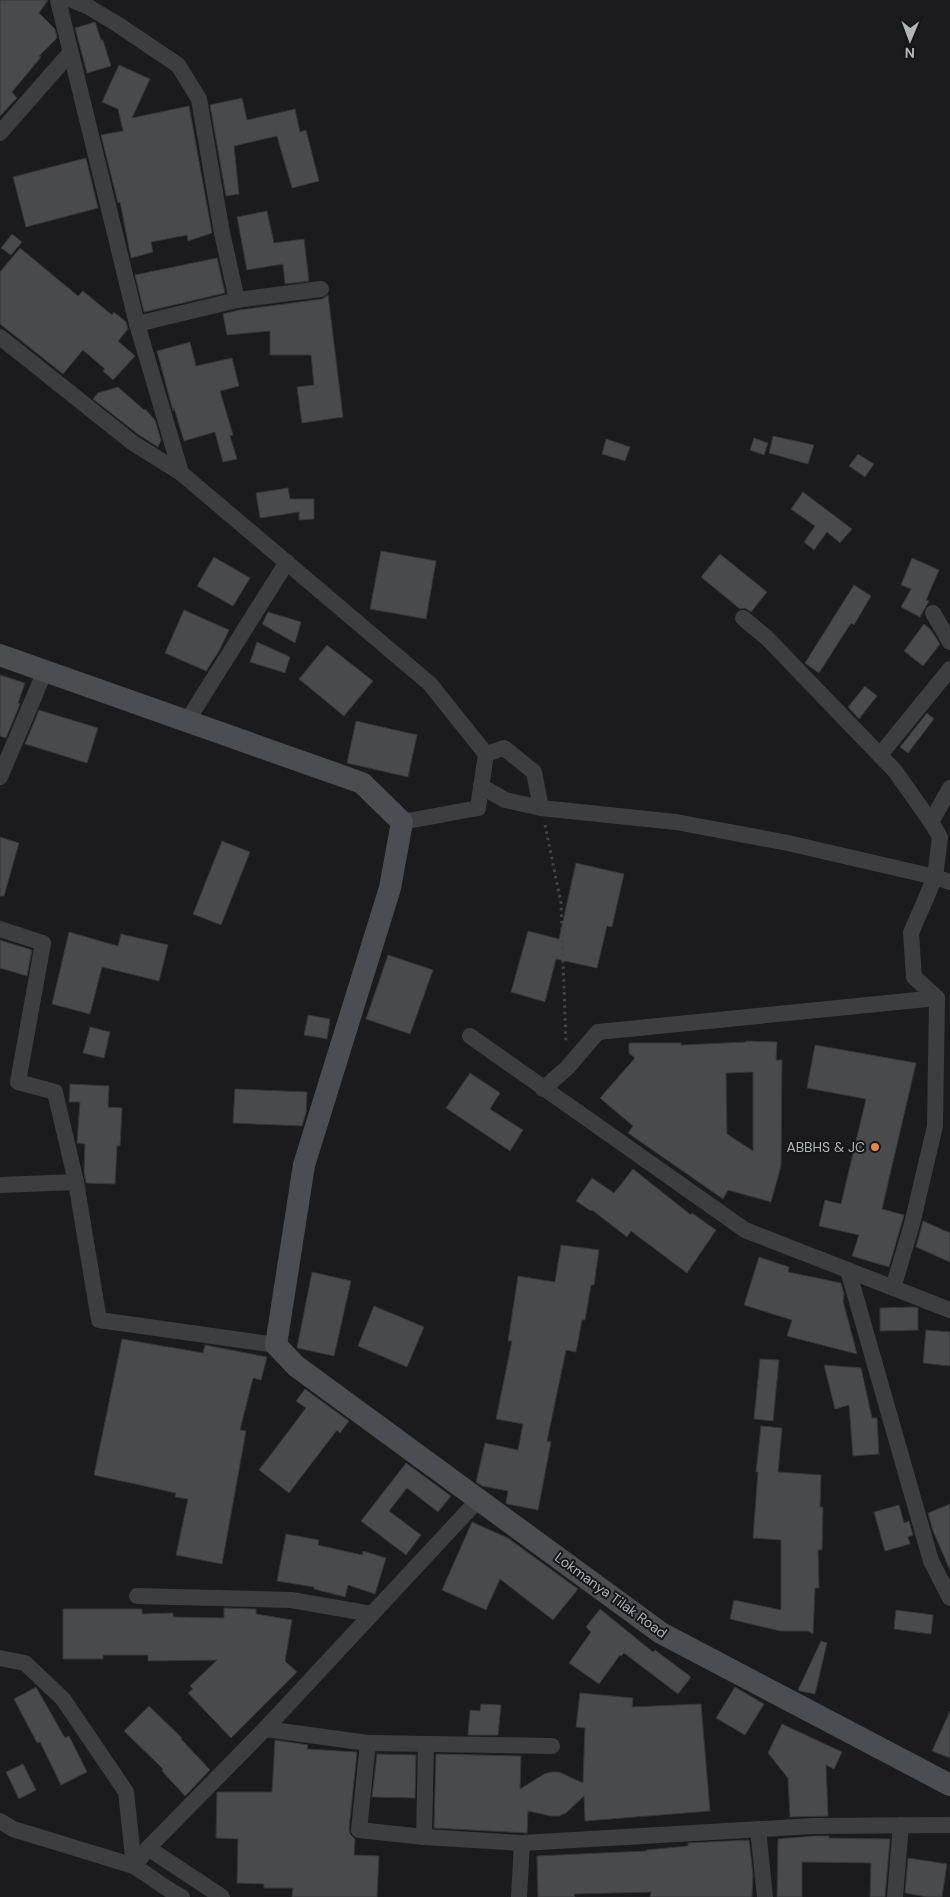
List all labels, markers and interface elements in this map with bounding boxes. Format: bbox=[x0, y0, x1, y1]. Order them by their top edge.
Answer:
north arrow bbox=[885, 15, 935, 65]
text: N bbox=[905, 44, 915, 62]
place label: ABBHS & JC bbox=[786, 1138, 865, 1156]
marker: ABBHS & JC bbox=[869, 1141, 881, 1153]
street label: Lokmanya Tilak Road bbox=[551, 1548, 671, 1642]

